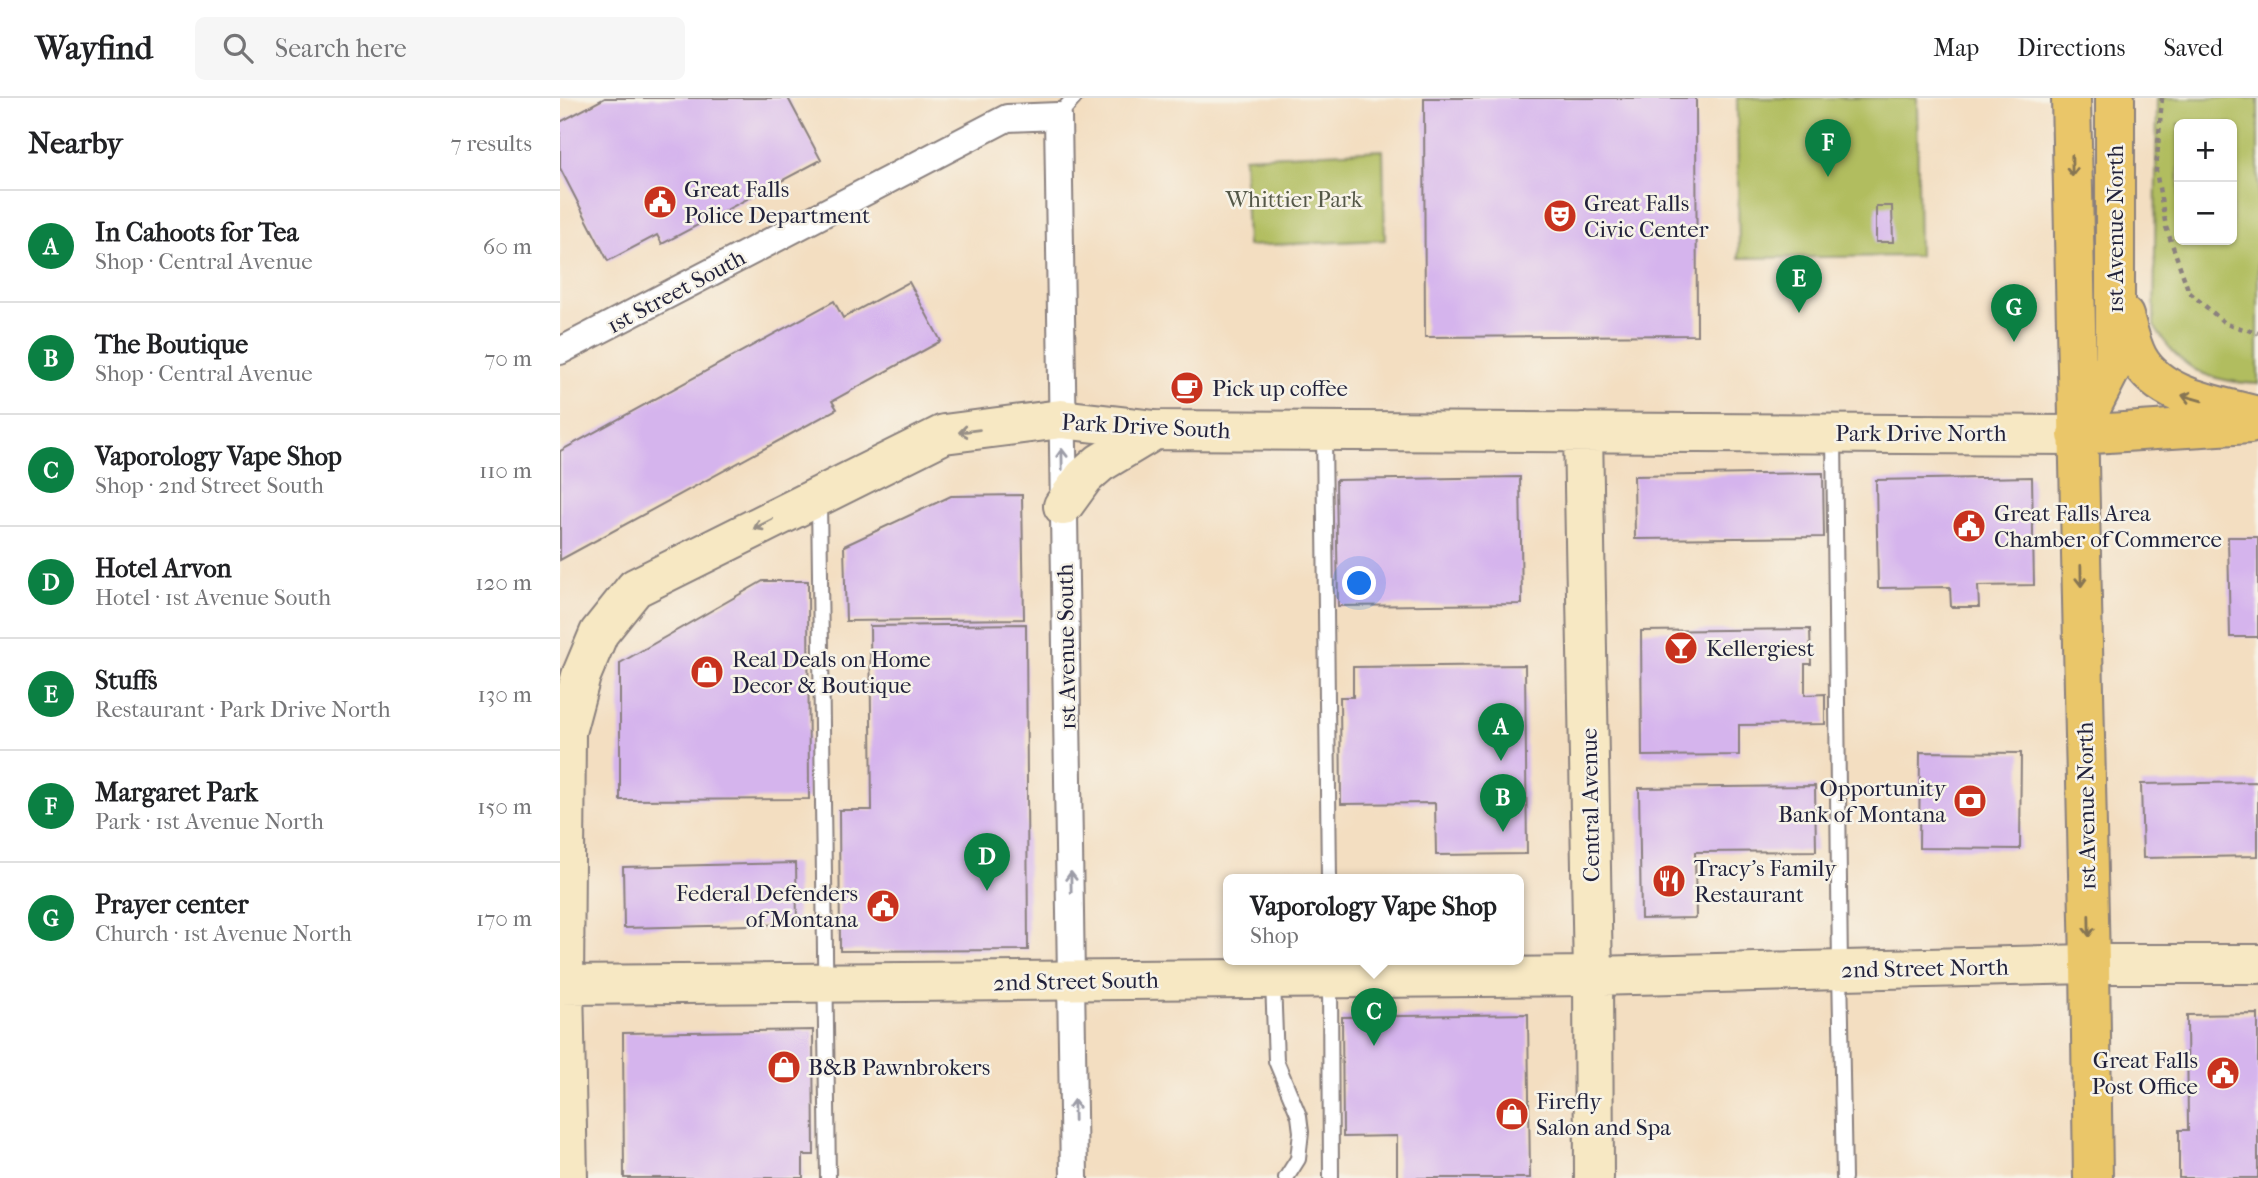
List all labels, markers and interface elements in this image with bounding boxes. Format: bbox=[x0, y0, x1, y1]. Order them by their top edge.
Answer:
search box bbox=[195, 17, 685, 80]
text: Wayfind bbox=[35, 29, 153, 68]
icon: search bbox=[219, 29, 257, 67]
text: Search here bbox=[275, 33, 407, 64]
text: Map bbox=[1933, 34, 1979, 62]
text: Directions bbox=[2017, 34, 2125, 62]
text: Saved bbox=[2163, 34, 2223, 62]
pin: F bbox=[1805, 119, 1851, 177]
map controls bbox=[2174, 119, 2237, 245]
button: + bbox=[2174, 119, 2237, 182]
text: Nearby bbox=[28, 126, 123, 161]
text: 7 results bbox=[451, 130, 532, 157]
street label: 1st Avenue North bbox=[2102, 145, 2129, 313]
one-way arrow bbox=[2066, 154, 2079, 177]
place label: Great Falls Police Department bbox=[684, 176, 870, 229]
button: − bbox=[2174, 182, 2237, 245]
public building icon: Great Falls Police Department bbox=[641, 183, 679, 221]
park label: Whittier Park bbox=[1225, 186, 1364, 213]
place label: Great Falls Civic Center bbox=[1584, 190, 1709, 243]
theatre icon: Great Falls Civic Center bbox=[1541, 197, 1579, 235]
text: In Cahoots for Tea bbox=[95, 217, 299, 248]
text: A bbox=[44, 233, 58, 260]
text: 60 m bbox=[483, 233, 532, 260]
street label: 1st Street South bbox=[602, 244, 750, 339]
text: Shop · Central Avenue bbox=[95, 248, 313, 275]
pin: E bbox=[1776, 255, 1822, 313]
pin: G bbox=[1991, 284, 2037, 342]
text: The Boutique bbox=[95, 329, 248, 360]
text: B bbox=[44, 345, 58, 372]
text: 70 m bbox=[484, 345, 532, 372]
text: Shop · Central Avenue bbox=[95, 360, 313, 387]
cafe icon: Pick up coffee bbox=[1168, 369, 1206, 407]
place label: Pick up coffee bbox=[1212, 375, 1348, 402]
one-way arrow bbox=[2181, 391, 2204, 404]
street label: Park Drive South bbox=[1061, 409, 1231, 444]
street label: Park Drive North bbox=[1835, 420, 2007, 447]
one-way arrow bbox=[959, 424, 981, 437]
text: Vaporology Vape Shop bbox=[95, 441, 342, 472]
one-way arrow bbox=[1055, 448, 1069, 471]
text: C bbox=[43, 457, 59, 484]
text: 110 m bbox=[479, 457, 532, 484]
text: Shop · 2nd Street South bbox=[95, 472, 324, 499]
place label: Great Falls Area Chamber of Commerce bbox=[1994, 500, 2222, 553]
public building icon: Great Falls Area Chamber of Commerce bbox=[1950, 507, 1988, 545]
one-way arrow bbox=[753, 518, 774, 531]
text: Hotel Arvon bbox=[95, 553, 232, 584]
street label: 1st Avenue South bbox=[1052, 563, 1081, 730]
one-way arrow bbox=[2074, 565, 2087, 588]
your location bbox=[1342, 566, 1376, 600]
text: D bbox=[42, 569, 60, 596]
text: 120 m bbox=[475, 569, 532, 596]
text: Hotel · 1st Avenue South bbox=[95, 584, 331, 611]
bar icon: Kellergiest bbox=[1662, 629, 1700, 667]
place label: Kellergiest bbox=[1706, 635, 1814, 662]
place label: Real Deals on Home Decor & Boutique bbox=[732, 646, 931, 699]
shop icon: Real Deals on Home Decor & Boutique bbox=[688, 653, 726, 691]
text: Stuffs bbox=[95, 665, 157, 696]
text: E bbox=[44, 681, 58, 708]
text: 130 m bbox=[478, 681, 532, 708]
text: Restaurant · Park Drive North bbox=[95, 696, 391, 723]
pin: A bbox=[1478, 703, 1524, 761]
street label: 1st Avenue North bbox=[2072, 721, 2101, 891]
street label: Central Avenue bbox=[1576, 728, 1605, 882]
pin: B bbox=[1480, 774, 1526, 832]
place label: Opportunity Bank of Montana bbox=[1778, 775, 1947, 828]
text: Margaret Park bbox=[95, 777, 258, 808]
bank icon: Opportunity Bank of Montana bbox=[1951, 782, 1989, 820]
text: F bbox=[45, 793, 57, 820]
text: 150 m bbox=[477, 793, 532, 820]
text: Park · 1st Avenue North bbox=[95, 808, 324, 835]
pin: D bbox=[964, 833, 1010, 891]
place label: Tracy's Family Restaurant bbox=[1694, 855, 1837, 908]
restaurant icon: Tracy's Family Restaurant bbox=[1650, 862, 1688, 900]
one-way arrow bbox=[1064, 871, 1077, 894]
popup bbox=[1223, 874, 1524, 965]
place label: Federal Defenders of Montana bbox=[676, 880, 858, 933]
public building icon: Federal Defenders of Montana bbox=[864, 887, 902, 925]
text: Prayer center bbox=[95, 889, 249, 920]
text: Vaporology Vape Shop bbox=[1250, 891, 1497, 922]
text: G bbox=[43, 905, 59, 932]
text: 170 m bbox=[476, 905, 532, 932]
one-way arrow bbox=[2083, 915, 2096, 938]
text: Church · 1st Avenue North bbox=[95, 920, 352, 947]
text: Shop bbox=[1250, 922, 1299, 949]
street label: 2nd Street North bbox=[1841, 954, 2009, 983]
street label: 2nd Street South bbox=[993, 967, 1159, 996]
pin: C bbox=[1351, 988, 1397, 1046]
place label: Great Falls Post Office bbox=[2092, 1047, 2198, 1100]
shop icon: B&B Pawnbrokers bbox=[765, 1048, 803, 1086]
place label: B&B Pawnbrokers bbox=[808, 1054, 990, 1081]
public building icon: Great Falls Post Office bbox=[2204, 1054, 2242, 1092]
place label: Firefly Salon and Spa bbox=[1536, 1088, 1671, 1141]
shop icon: Firefly Salon and Spa bbox=[1493, 1095, 1531, 1133]
one-way arrow bbox=[1067, 1099, 1081, 1122]

